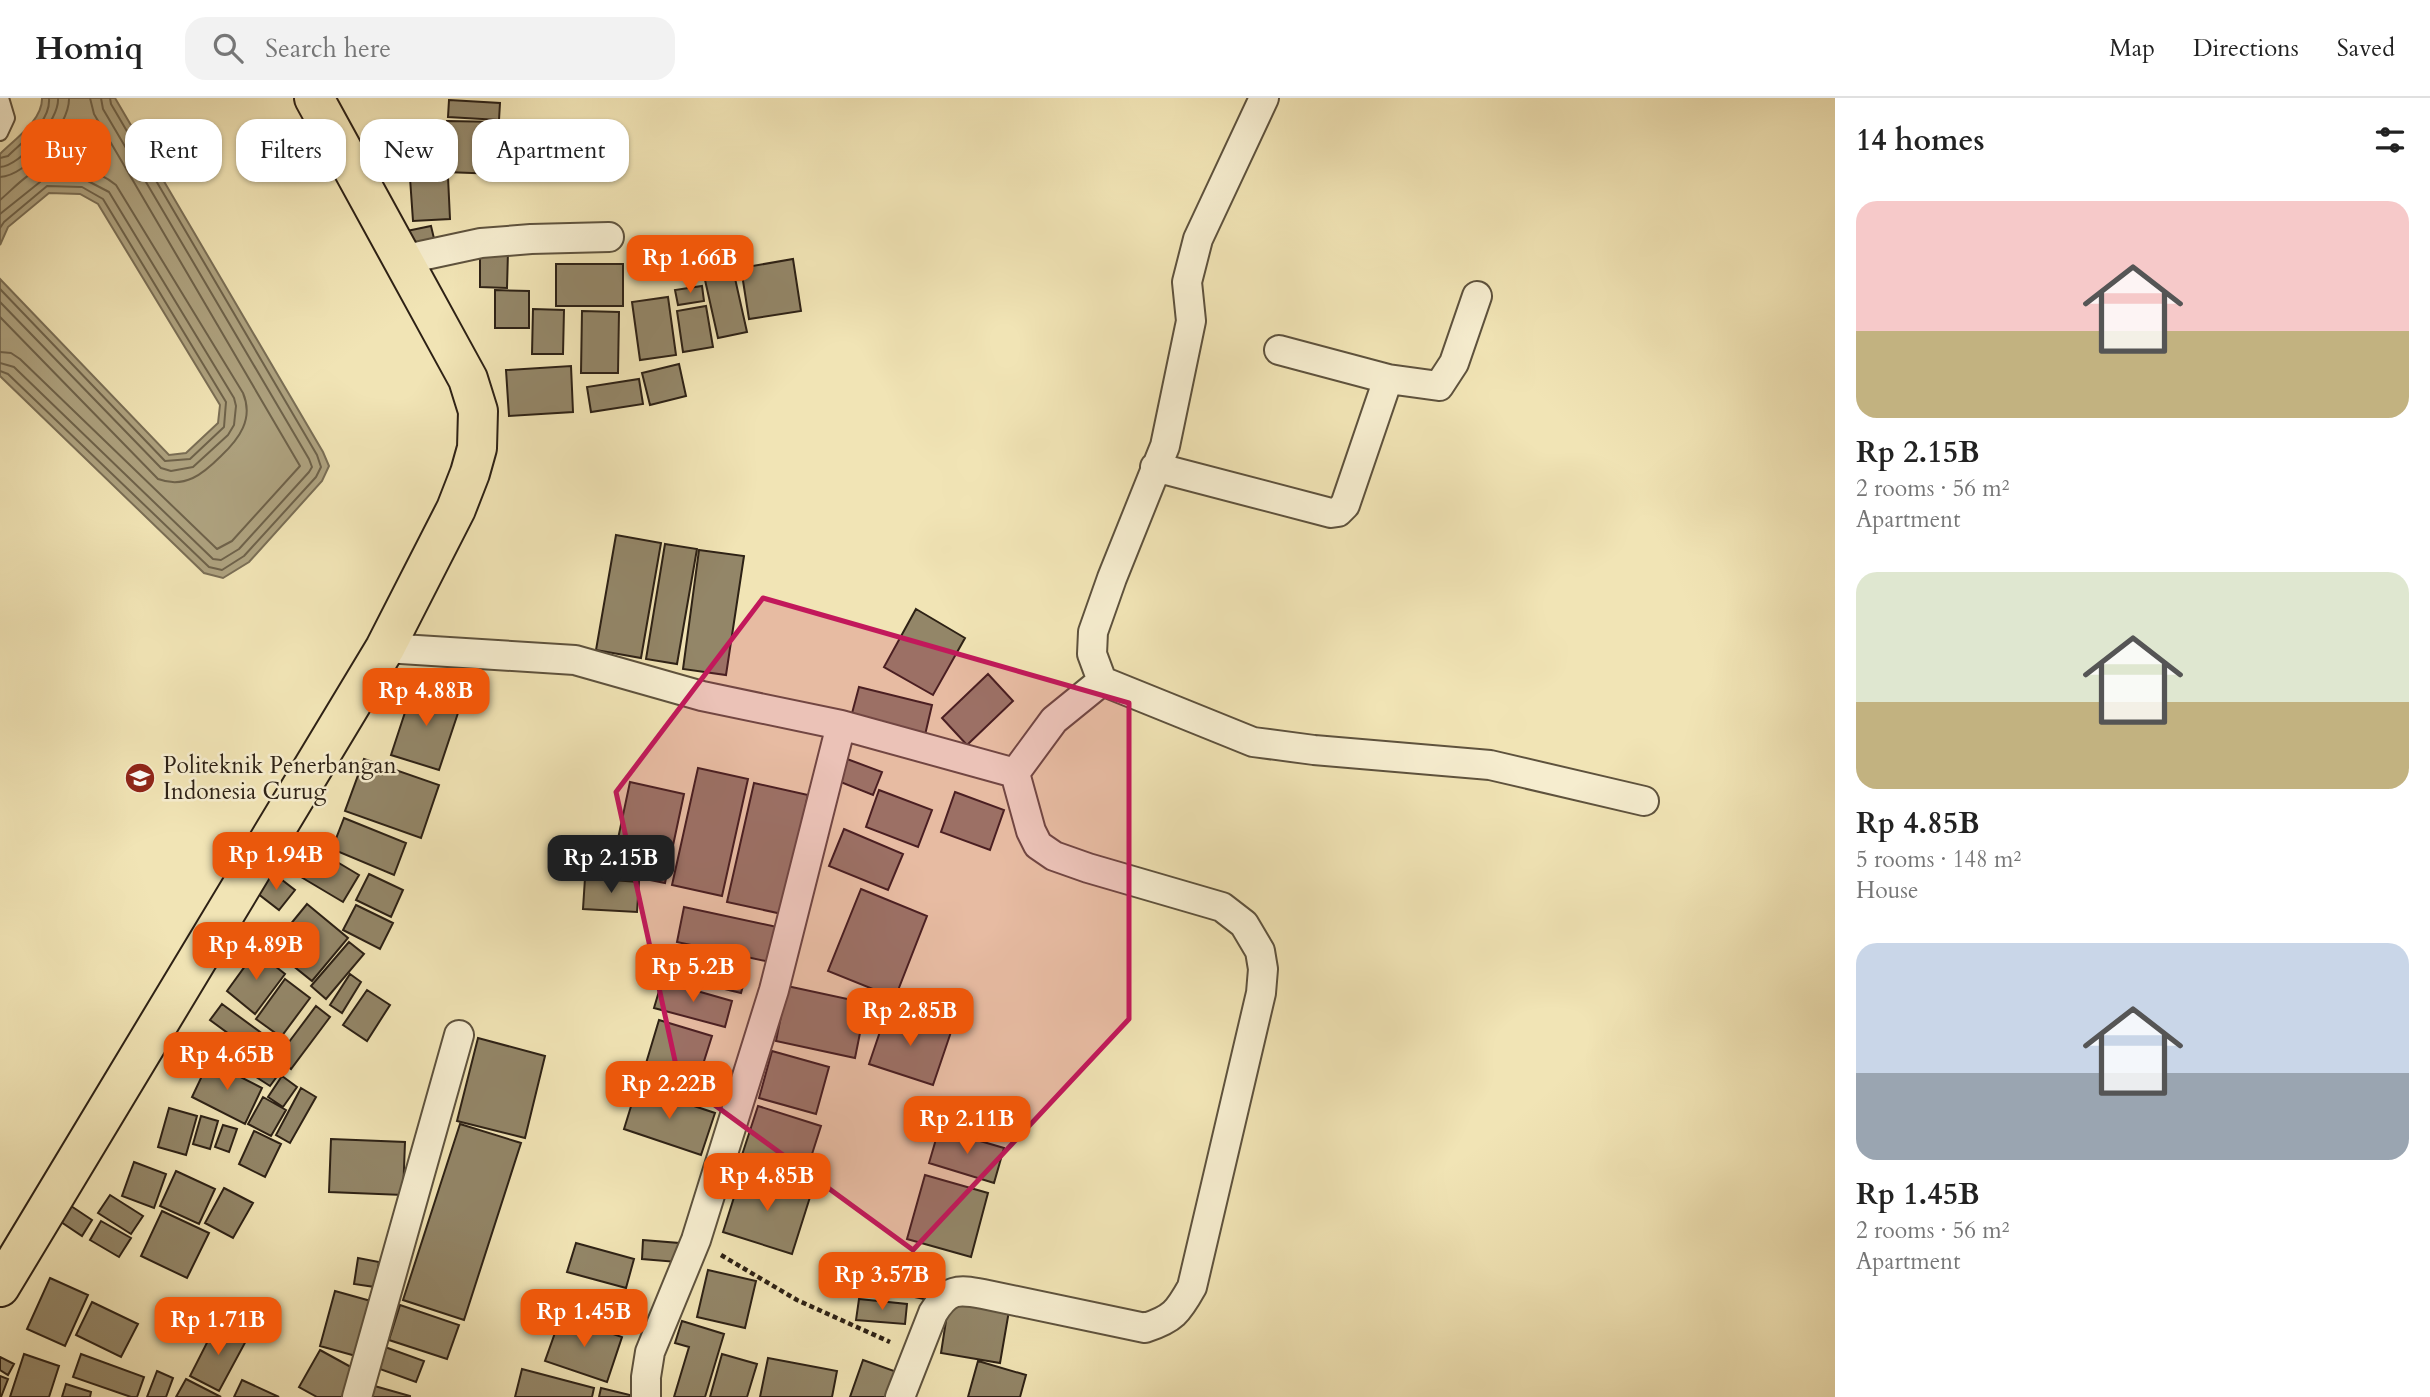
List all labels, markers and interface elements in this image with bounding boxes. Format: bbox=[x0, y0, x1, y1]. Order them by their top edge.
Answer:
search box bbox=[185, 17, 675, 80]
text: Homiq bbox=[35, 26, 143, 71]
icon: search bbox=[209, 29, 247, 67]
text: Search here bbox=[265, 31, 391, 66]
text: Map bbox=[2109, 32, 2155, 65]
text: Directions bbox=[2193, 32, 2299, 65]
text: Saved bbox=[2337, 32, 2395, 65]
chip: Buy bbox=[21, 119, 111, 182]
chip: Rent bbox=[125, 119, 222, 182]
chip: Filters bbox=[236, 119, 346, 182]
chip: New bbox=[360, 119, 458, 182]
chip: Apartment bbox=[472, 119, 629, 182]
text: 14 homes bbox=[1856, 120, 1985, 161]
icon: filters bbox=[2371, 121, 2409, 159]
pin: Rp 1.66B bbox=[618, 236, 762, 295]
text: Rp 1.66B bbox=[643, 242, 737, 273]
icon: home bbox=[2070, 246, 2196, 372]
text: Rp 2.15B bbox=[1856, 432, 1980, 473]
text: 2 rooms · 56 m² bbox=[1856, 473, 2009, 504]
text: Apartment bbox=[1856, 504, 1960, 535]
icon: home bbox=[2070, 617, 2196, 743]
pin: Rp 4.88B bbox=[354, 668, 498, 728]
text: Rp 4.88B bbox=[379, 675, 473, 706]
place label: Politeknik Penerbangan Indonesia Curug bbox=[163, 750, 397, 807]
school or university icon: Politeknik Penerbangan Indonesia Curug bbox=[123, 761, 157, 795]
text: Rp 4.85B bbox=[1856, 803, 1980, 844]
pin: Rp 1.94B bbox=[204, 832, 348, 892]
pin: Rp 2.15B bbox=[539, 836, 683, 895]
text: Rp 1.94B bbox=[229, 839, 323, 870]
text: Rp 2.15B bbox=[564, 842, 658, 873]
text: 5 rooms · 148 m² bbox=[1856, 844, 2021, 875]
text: House bbox=[1856, 875, 1918, 906]
pin: Rp 4.89B bbox=[184, 922, 328, 982]
text: Rp 4.89B bbox=[209, 929, 303, 960]
pin: Rp 5.2B bbox=[628, 944, 758, 1004]
text: Rp 5.2B bbox=[651, 951, 735, 982]
pin: Rp 2.85B bbox=[838, 988, 982, 1048]
icon: home bbox=[2070, 988, 2196, 1114]
text: Rp 2.85B bbox=[863, 995, 957, 1026]
pin: Rp 4.65B bbox=[155, 1032, 299, 1092]
text: Rp 4.65B bbox=[180, 1039, 274, 1070]
pin: Rp 2.22B bbox=[597, 1062, 741, 1121]
text: Rp 2.22B bbox=[622, 1068, 716, 1099]
pin: Rp 2.11B bbox=[895, 1096, 1039, 1156]
text: Rp 2.11B bbox=[920, 1103, 1014, 1134]
pin: Rp 4.85B bbox=[695, 1154, 839, 1213]
text: Rp 4.85B bbox=[720, 1160, 814, 1191]
text: Rp 1.45B bbox=[1856, 1174, 1980, 1215]
text: 2 rooms · 56 m² bbox=[1856, 1215, 2009, 1246]
text: Apartment bbox=[1856, 1246, 1960, 1277]
pin: Rp 3.57B bbox=[810, 1252, 954, 1312]
text: Rp 3.57B bbox=[835, 1259, 929, 1290]
pin: Rp 1.45B bbox=[512, 1290, 656, 1349]
text: Rp 1.45B bbox=[537, 1296, 631, 1327]
pin: Rp 1.71B bbox=[146, 1298, 290, 1357]
text: Rp 1.71B bbox=[171, 1304, 265, 1335]

